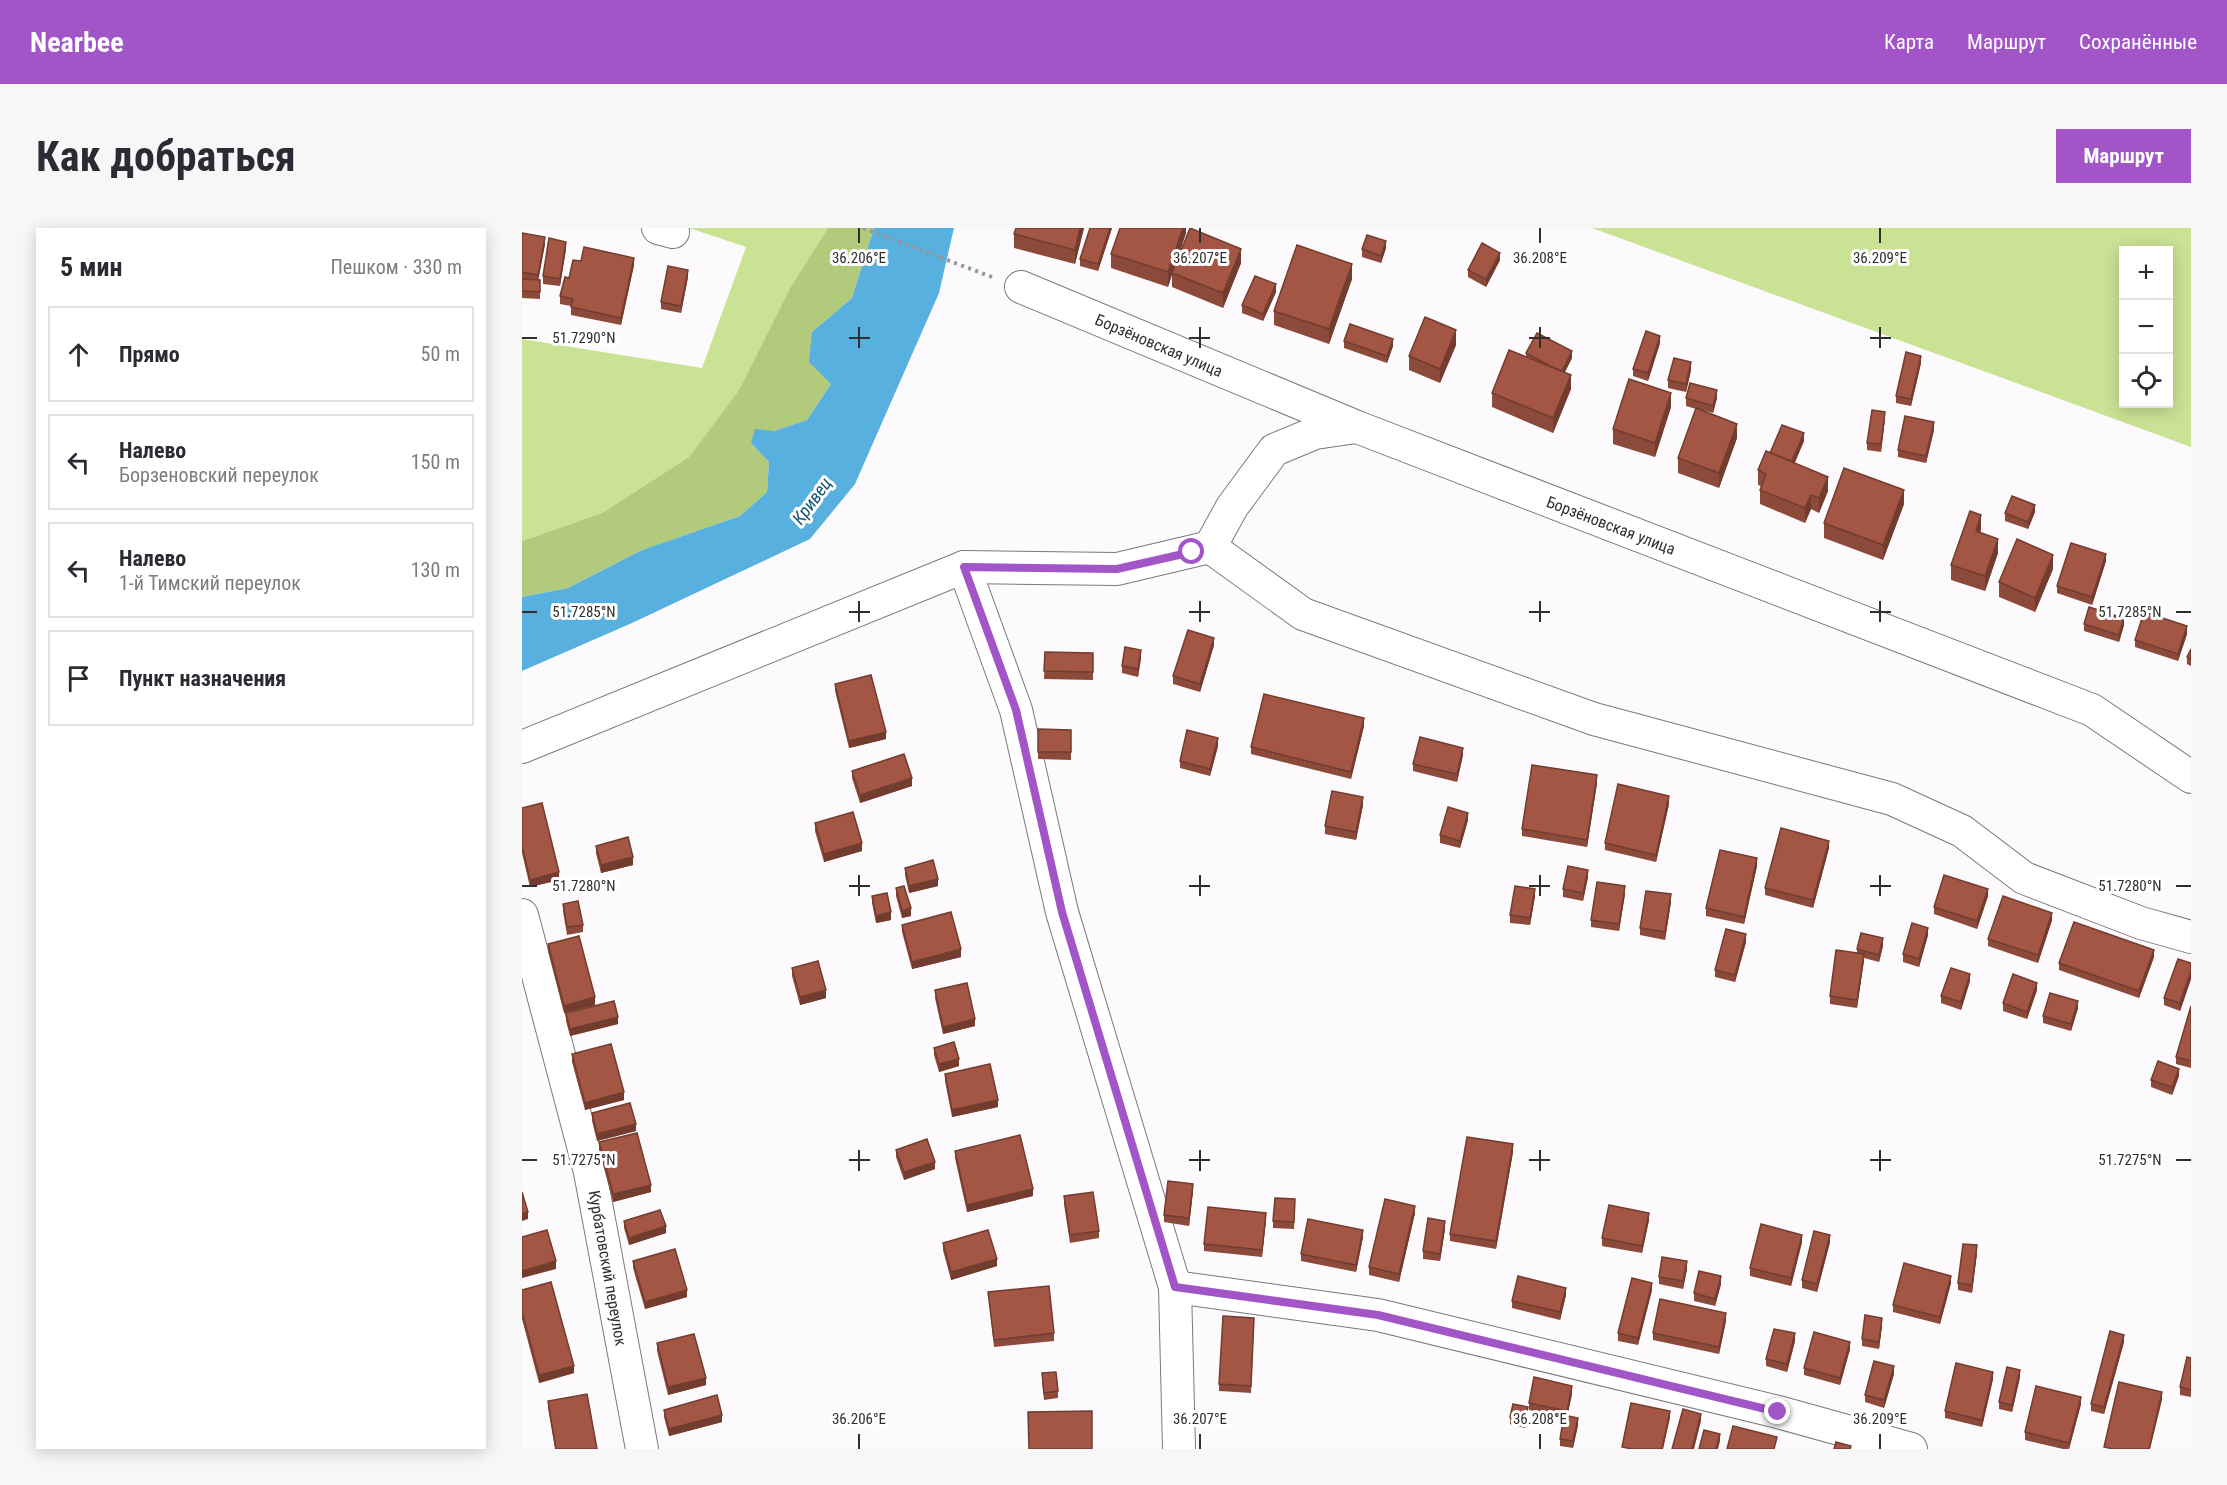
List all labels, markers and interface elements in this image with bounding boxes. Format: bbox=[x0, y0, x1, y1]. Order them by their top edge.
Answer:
text: Nearbee bbox=[30, 26, 124, 59]
text: Карта bbox=[1884, 30, 1934, 54]
text: Маршрут bbox=[1967, 30, 2046, 54]
text: Сохранённые bbox=[2079, 30, 2197, 54]
button: Маршрут bbox=[2056, 129, 2191, 183]
text: Как добраться bbox=[36, 132, 296, 181]
map controls bbox=[2119, 246, 2173, 408]
button: + bbox=[2119, 246, 2173, 300]
text: 36.206°E bbox=[832, 249, 886, 267]
text: 36.207°E bbox=[1173, 249, 1227, 267]
text: 36.208°E bbox=[1513, 249, 1567, 267]
text: 36.209°E bbox=[1853, 249, 1907, 267]
text: 5 мин bbox=[60, 252, 122, 282]
text: Пешком · 330 m bbox=[330, 255, 462, 279]
button: − bbox=[2119, 300, 2173, 354]
street label: Борзёновская улица bbox=[1092, 310, 1225, 381]
text: 51.7290°N bbox=[552, 329, 616, 347]
icon: ahead bbox=[62, 338, 95, 371]
text: Прямо bbox=[119, 342, 180, 367]
text: 50 m bbox=[421, 342, 460, 366]
button: locate bbox=[2119, 354, 2173, 408]
text: Налево bbox=[119, 438, 186, 463]
icon: left bbox=[62, 446, 95, 479]
text: 150 m bbox=[411, 450, 460, 474]
text: Борзеновский переулок bbox=[119, 463, 319, 487]
water label: Кривец bbox=[787, 473, 836, 528]
street label: Борзёновская улица bbox=[1544, 492, 1678, 559]
route start bbox=[1178, 538, 1204, 564]
text: Налево bbox=[119, 546, 186, 571]
icon: left bbox=[62, 554, 95, 587]
text: 130 m bbox=[411, 558, 460, 582]
text: 1-й Тимский переулок bbox=[119, 571, 301, 595]
text: 51.7285°N bbox=[552, 603, 616, 621]
text: 51.7285°N bbox=[2098, 603, 2162, 621]
icon: arrive bbox=[62, 662, 95, 695]
text: Пункт назначения bbox=[119, 666, 286, 691]
text: 51.7280°N bbox=[552, 877, 616, 895]
text: 51.7280°N bbox=[2098, 877, 2162, 895]
text: 51.7275°N bbox=[552, 1151, 616, 1169]
text: 51.7275°N bbox=[2098, 1151, 2162, 1169]
street label: Курбатовский переулок bbox=[584, 1189, 631, 1347]
route end bbox=[1764, 1398, 1790, 1424]
text: 36.206°E bbox=[832, 1410, 886, 1428]
text: 36.207°E bbox=[1173, 1410, 1227, 1428]
text: 36.208°E bbox=[1513, 1410, 1567, 1428]
text: 36.209°E bbox=[1853, 1410, 1907, 1428]

